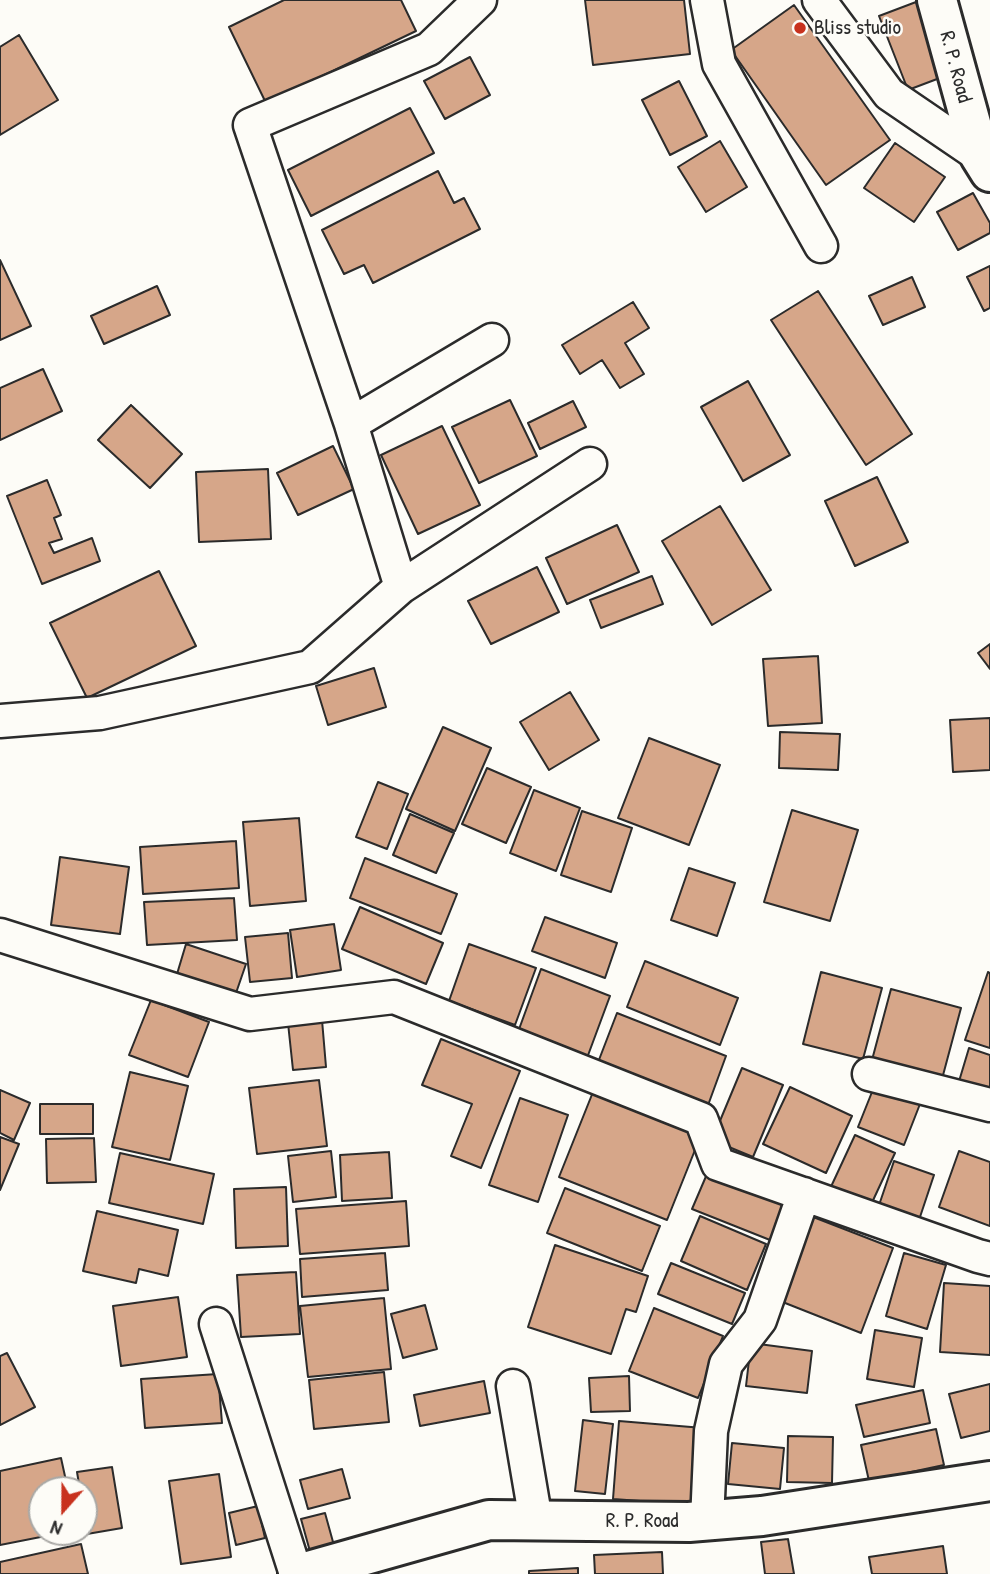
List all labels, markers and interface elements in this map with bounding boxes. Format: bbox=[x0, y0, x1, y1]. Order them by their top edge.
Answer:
place label: Bliss studio bbox=[814, 15, 901, 41]
marker: Bliss studio bbox=[792, 20, 808, 36]
street label: R. P. Road bbox=[933, 29, 977, 105]
north arrow bbox=[28, 1476, 98, 1546]
street label: R. P. Road bbox=[606, 1508, 678, 1534]
text: N bbox=[47, 1515, 66, 1543]

